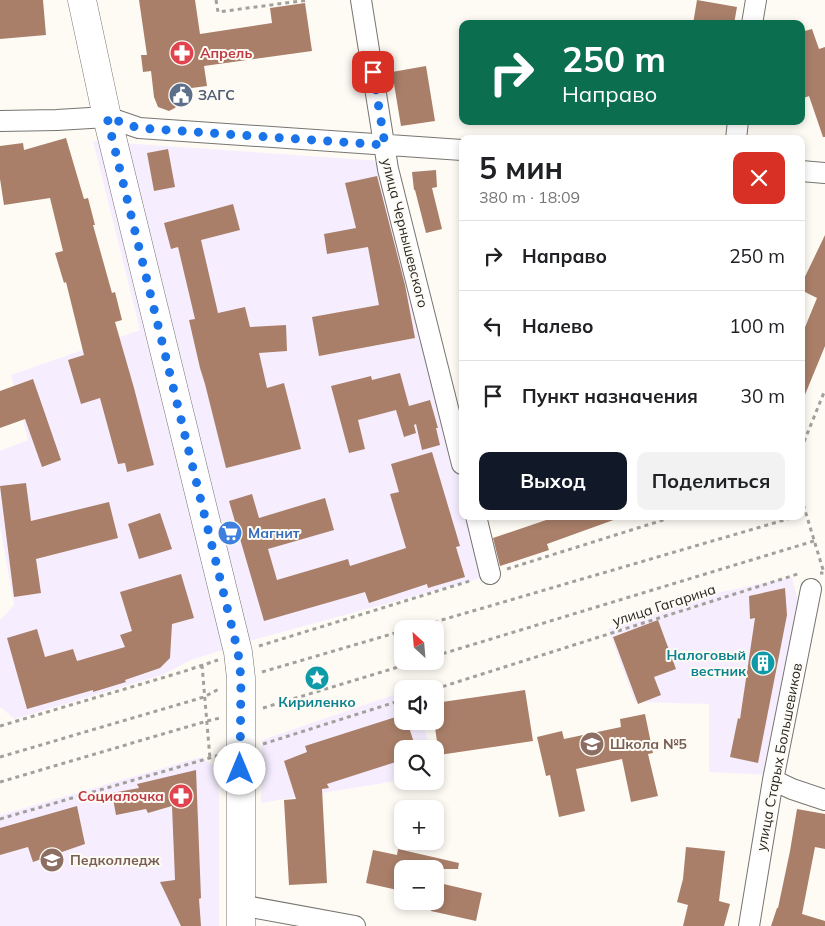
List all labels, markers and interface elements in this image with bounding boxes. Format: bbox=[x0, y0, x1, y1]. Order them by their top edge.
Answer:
text: 250 m bbox=[562, 37, 666, 81]
pharmacy icon: Апрель bbox=[169, 40, 195, 66]
icon: right bbox=[479, 40, 544, 105]
place label: Апрель bbox=[200, 44, 252, 62]
pin bbox=[352, 51, 394, 93]
icon: arrive bbox=[359, 58, 387, 86]
text: Направо bbox=[562, 80, 657, 108]
public building icon: ЗАГС bbox=[168, 82, 194, 108]
place label: ЗАГС bbox=[198, 86, 235, 104]
text: 5 мин bbox=[479, 149, 563, 187]
button: close bbox=[733, 152, 785, 204]
street label: улица Чернышевского bbox=[378, 156, 432, 310]
text: 380 m · 18:09 bbox=[479, 187, 580, 207]
icon: right bbox=[479, 242, 507, 270]
text: Направо bbox=[522, 244, 607, 268]
text: 250 m bbox=[729, 244, 785, 268]
icon: left bbox=[479, 312, 507, 340]
text: Налево bbox=[522, 314, 594, 338]
text: 100 m bbox=[729, 314, 785, 338]
icon: arrive bbox=[479, 382, 507, 410]
text: Пункт назначения bbox=[522, 384, 698, 408]
text: 30 m bbox=[741, 384, 785, 408]
button: Выход bbox=[479, 452, 627, 510]
button: Поделиться bbox=[637, 452, 785, 510]
supermarket icon: Магнит bbox=[217, 520, 243, 546]
place label: Магнит bbox=[248, 524, 300, 542]
street label: улица Гагарина bbox=[610, 580, 718, 630]
north arrow bbox=[394, 620, 444, 670]
map controls bbox=[394, 620, 444, 910]
place label: Налоговый вестник bbox=[666, 646, 747, 680]
building icon: Налоговый вестник bbox=[750, 650, 776, 676]
street label: улица Старых Большевиков bbox=[752, 661, 806, 853]
place icon: Кириленко bbox=[304, 665, 330, 691]
button: sound bbox=[394, 680, 444, 730]
place label: Кириленко bbox=[278, 693, 356, 711]
school or university icon: Школа №5 bbox=[579, 731, 605, 757]
place label: Школа №5 bbox=[610, 735, 687, 753]
button: search bbox=[394, 740, 444, 790]
position arrow bbox=[213, 742, 265, 794]
pharmacy icon: Социалочка bbox=[168, 783, 194, 809]
place label: Социалочка bbox=[78, 787, 164, 805]
button: + bbox=[394, 800, 444, 850]
school or university icon: Педколледж bbox=[39, 847, 65, 873]
place label: Педколледж bbox=[70, 851, 160, 869]
button: − bbox=[394, 860, 444, 910]

